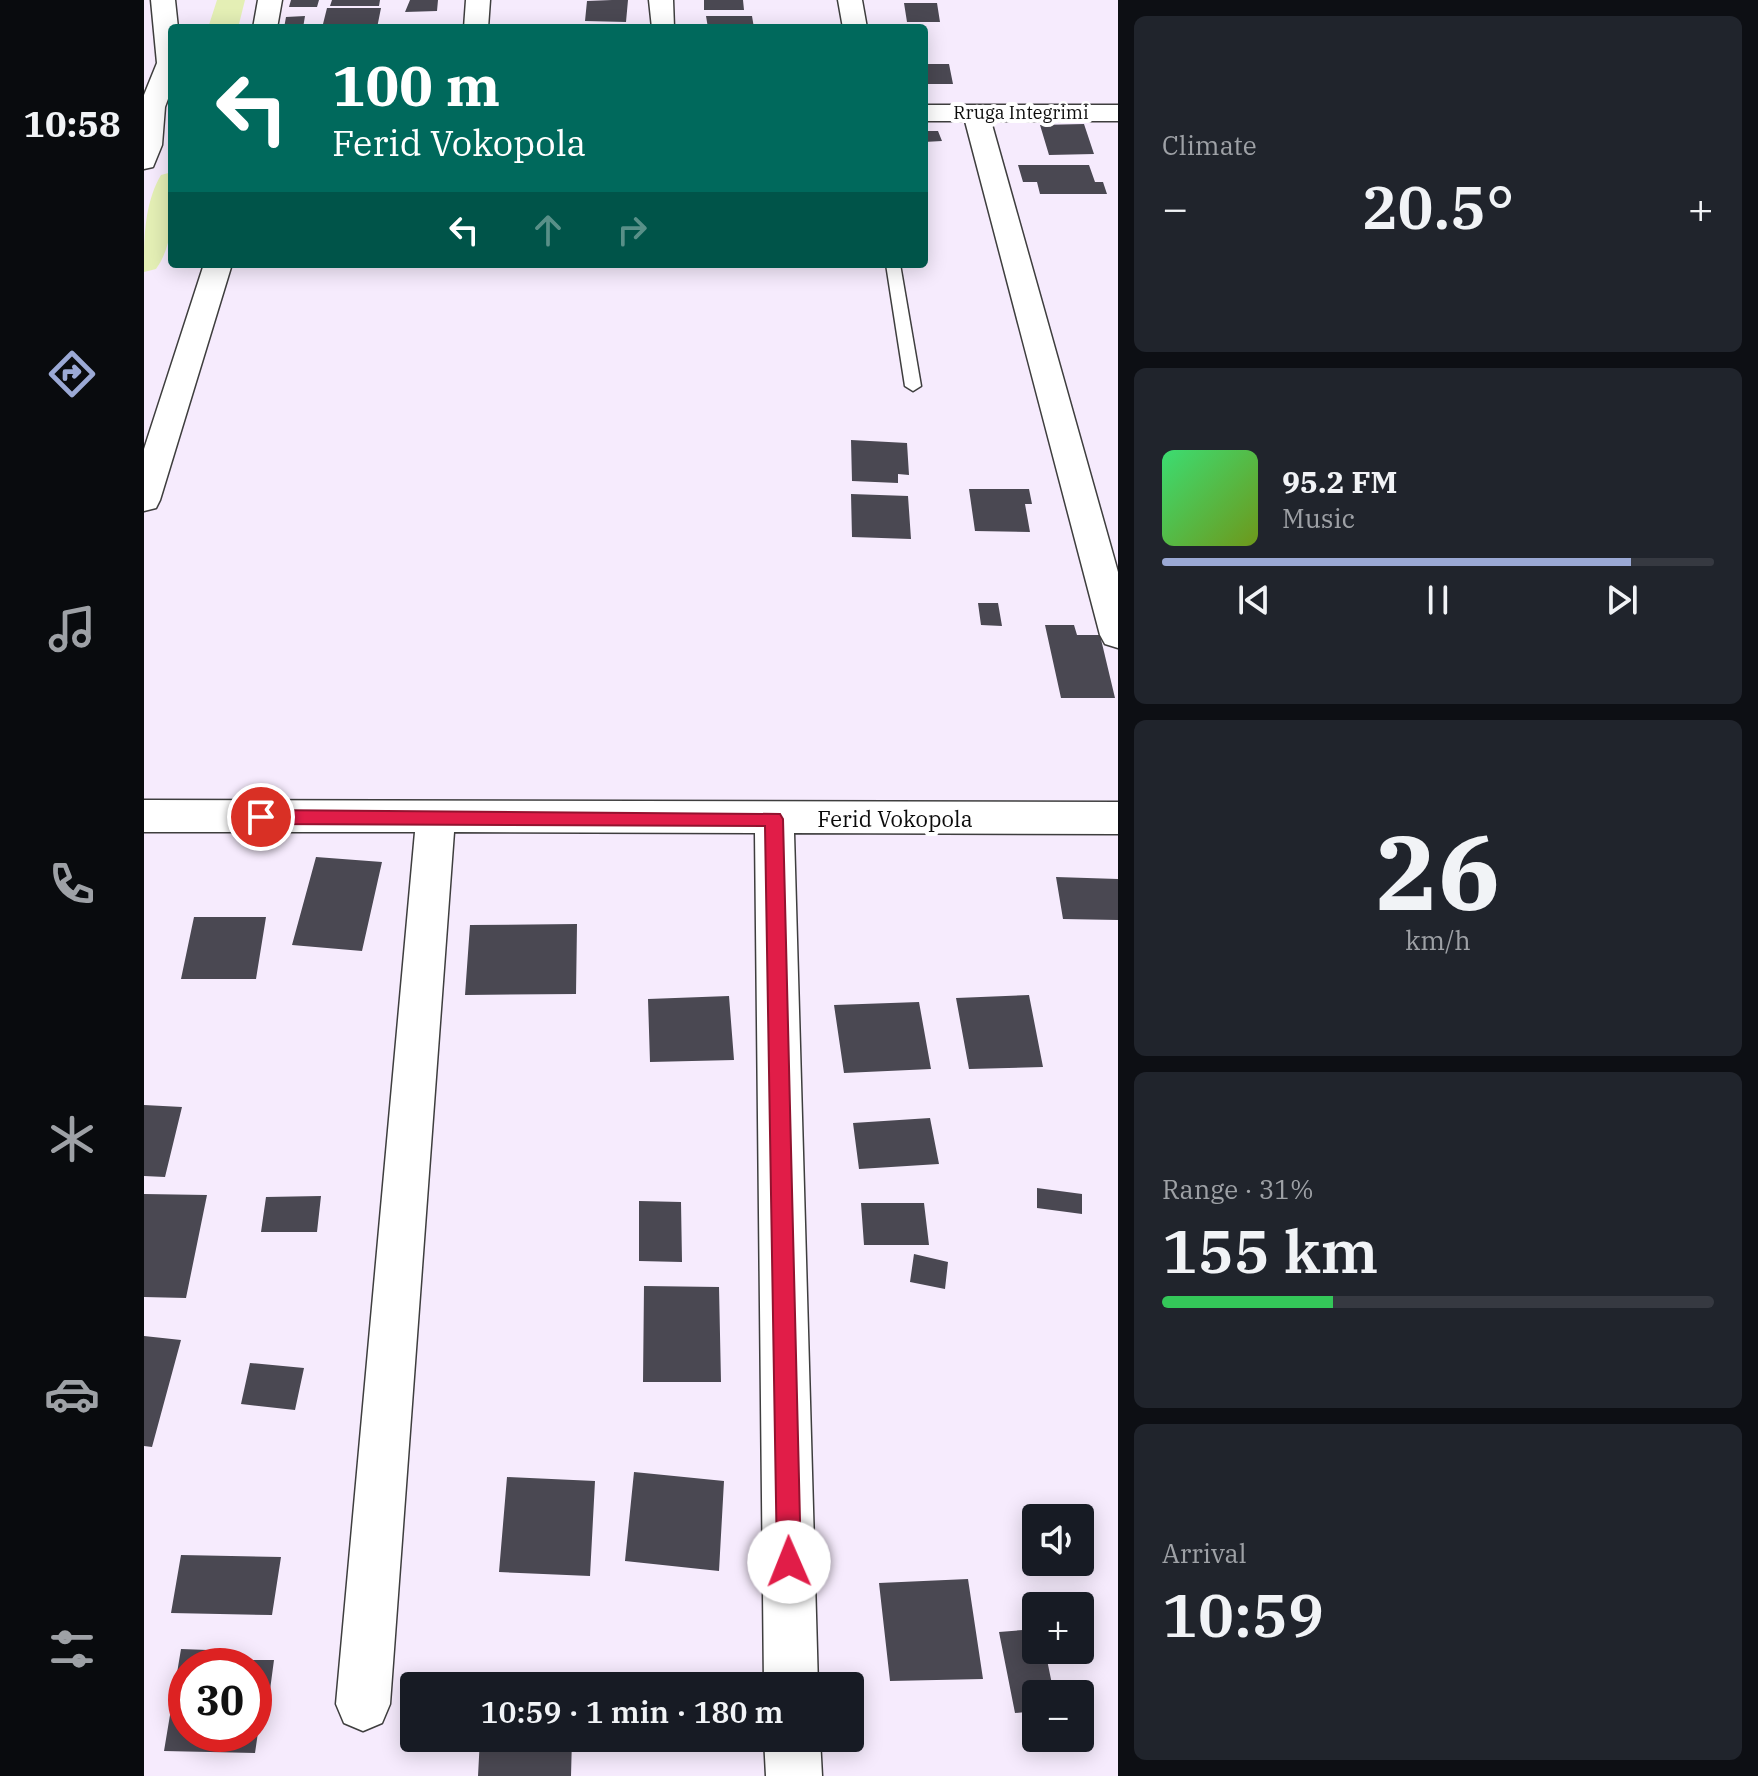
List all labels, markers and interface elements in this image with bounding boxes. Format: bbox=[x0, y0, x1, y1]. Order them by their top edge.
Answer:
text: 100 m bbox=[332, 49, 500, 121]
icon: left bbox=[200, 56, 304, 160]
text: 10:58 bbox=[23, 100, 121, 147]
street label: Rruga Integrimi bbox=[953, 101, 1089, 124]
text: Ferid Vokopola bbox=[332, 119, 586, 166]
text: Climate bbox=[1162, 128, 1257, 162]
text: 20.5° bbox=[1362, 167, 1514, 246]
text: − bbox=[1162, 179, 1188, 236]
text: + bbox=[1688, 179, 1714, 236]
icon: left bbox=[442, 208, 486, 252]
icon: ahead bbox=[526, 208, 570, 252]
icon: right bbox=[610, 208, 654, 252]
icon: directions bbox=[44, 346, 100, 402]
text: 95.2 FM bbox=[1282, 462, 1397, 501]
text: Music bbox=[1282, 501, 1355, 535]
icon: previous bbox=[1232, 578, 1276, 622]
icon: pause bbox=[1416, 578, 1460, 622]
icon: next bbox=[1600, 578, 1644, 622]
icon: music bbox=[44, 601, 100, 657]
pin bbox=[227, 783, 295, 851]
icon: arrive bbox=[239, 795, 283, 839]
text: 26 bbox=[1376, 803, 1500, 939]
street label: Ferid Vokopola bbox=[817, 804, 973, 833]
icon: phone bbox=[44, 856, 100, 912]
text: km/h bbox=[1405, 923, 1471, 957]
icon: climate bbox=[44, 1111, 100, 1167]
text: Range · 31% bbox=[1162, 1172, 1314, 1206]
text: 155 km bbox=[1162, 1211, 1378, 1290]
icon: car bbox=[44, 1366, 100, 1422]
map controls bbox=[1022, 1504, 1094, 1752]
button: sound bbox=[1022, 1504, 1094, 1576]
position arrow bbox=[747, 1520, 831, 1604]
text: Arrival bbox=[1162, 1536, 1247, 1570]
text: 10:59 bbox=[1162, 1575, 1324, 1654]
button: + bbox=[1022, 1592, 1094, 1664]
icon: filters bbox=[44, 1621, 100, 1677]
speed limit sign: 30 bbox=[168, 1648, 272, 1752]
button: − bbox=[1022, 1680, 1094, 1752]
text: 10:59 · 1 min · 180 m bbox=[481, 1692, 783, 1731]

